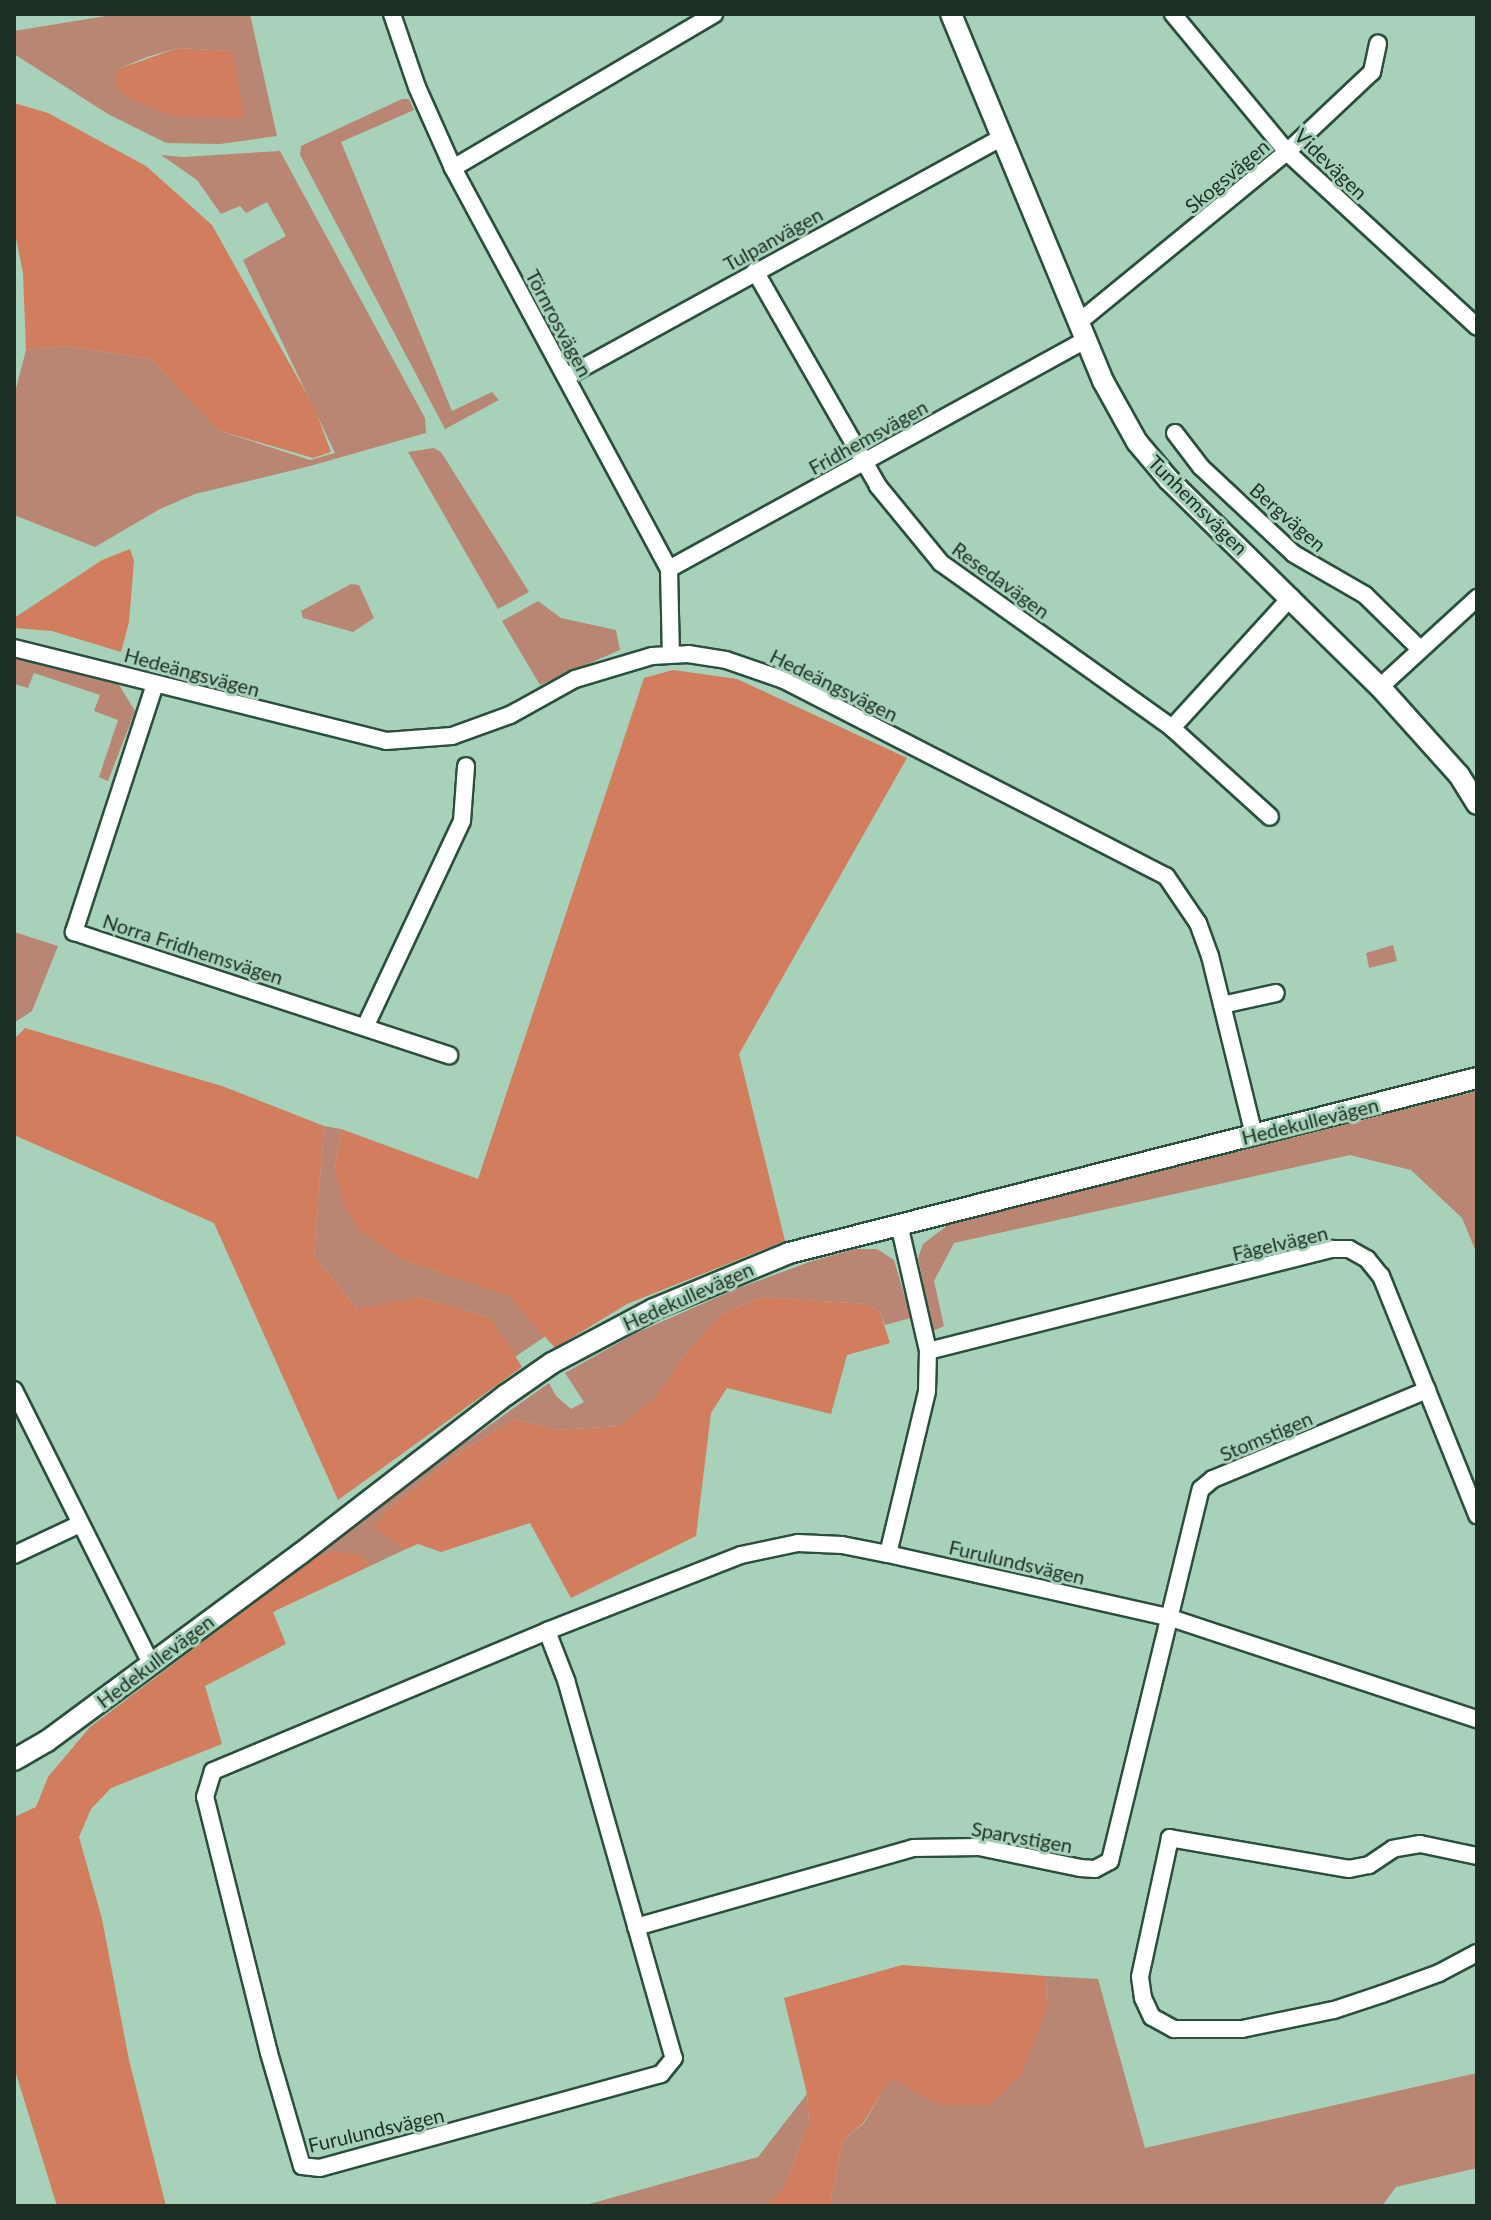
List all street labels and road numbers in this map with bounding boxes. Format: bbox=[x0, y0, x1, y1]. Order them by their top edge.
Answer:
street label: Videvägen bbox=[1290, 123, 1372, 205]
street label: Skogsvägen bbox=[1180, 134, 1274, 218]
street label: Tulpanvägen bbox=[719, 202, 827, 276]
street label: Törnrosvägen bbox=[521, 265, 597, 381]
street label: Fridhemsvägen bbox=[804, 394, 932, 480]
street label: Tunhemsvägen bbox=[1143, 450, 1253, 560]
street label: Bergvägen bbox=[1245, 478, 1331, 556]
street label: Resedavägen bbox=[948, 537, 1054, 623]
street label: Hedeängsvägen bbox=[122, 642, 262, 702]
street label: Hedeängsvägen bbox=[766, 644, 902, 726]
street label: Norra Fridhemsvägen bbox=[100, 909, 286, 989]
street label: Hedekullevägen bbox=[1239, 1092, 1381, 1150]
street label: Fågelvägen bbox=[1230, 1220, 1330, 1266]
street label: Hedekullevägen bbox=[619, 1256, 757, 1336]
street label: Stomstigen bbox=[1216, 1406, 1316, 1466]
street label: Furulundsvägen bbox=[947, 1535, 1087, 1589]
street label: Hedekullevägen bbox=[92, 1609, 218, 1713]
street label: Sparvstigen bbox=[970, 1816, 1074, 1858]
street label: Furulundsvägen bbox=[306, 2103, 446, 2157]

